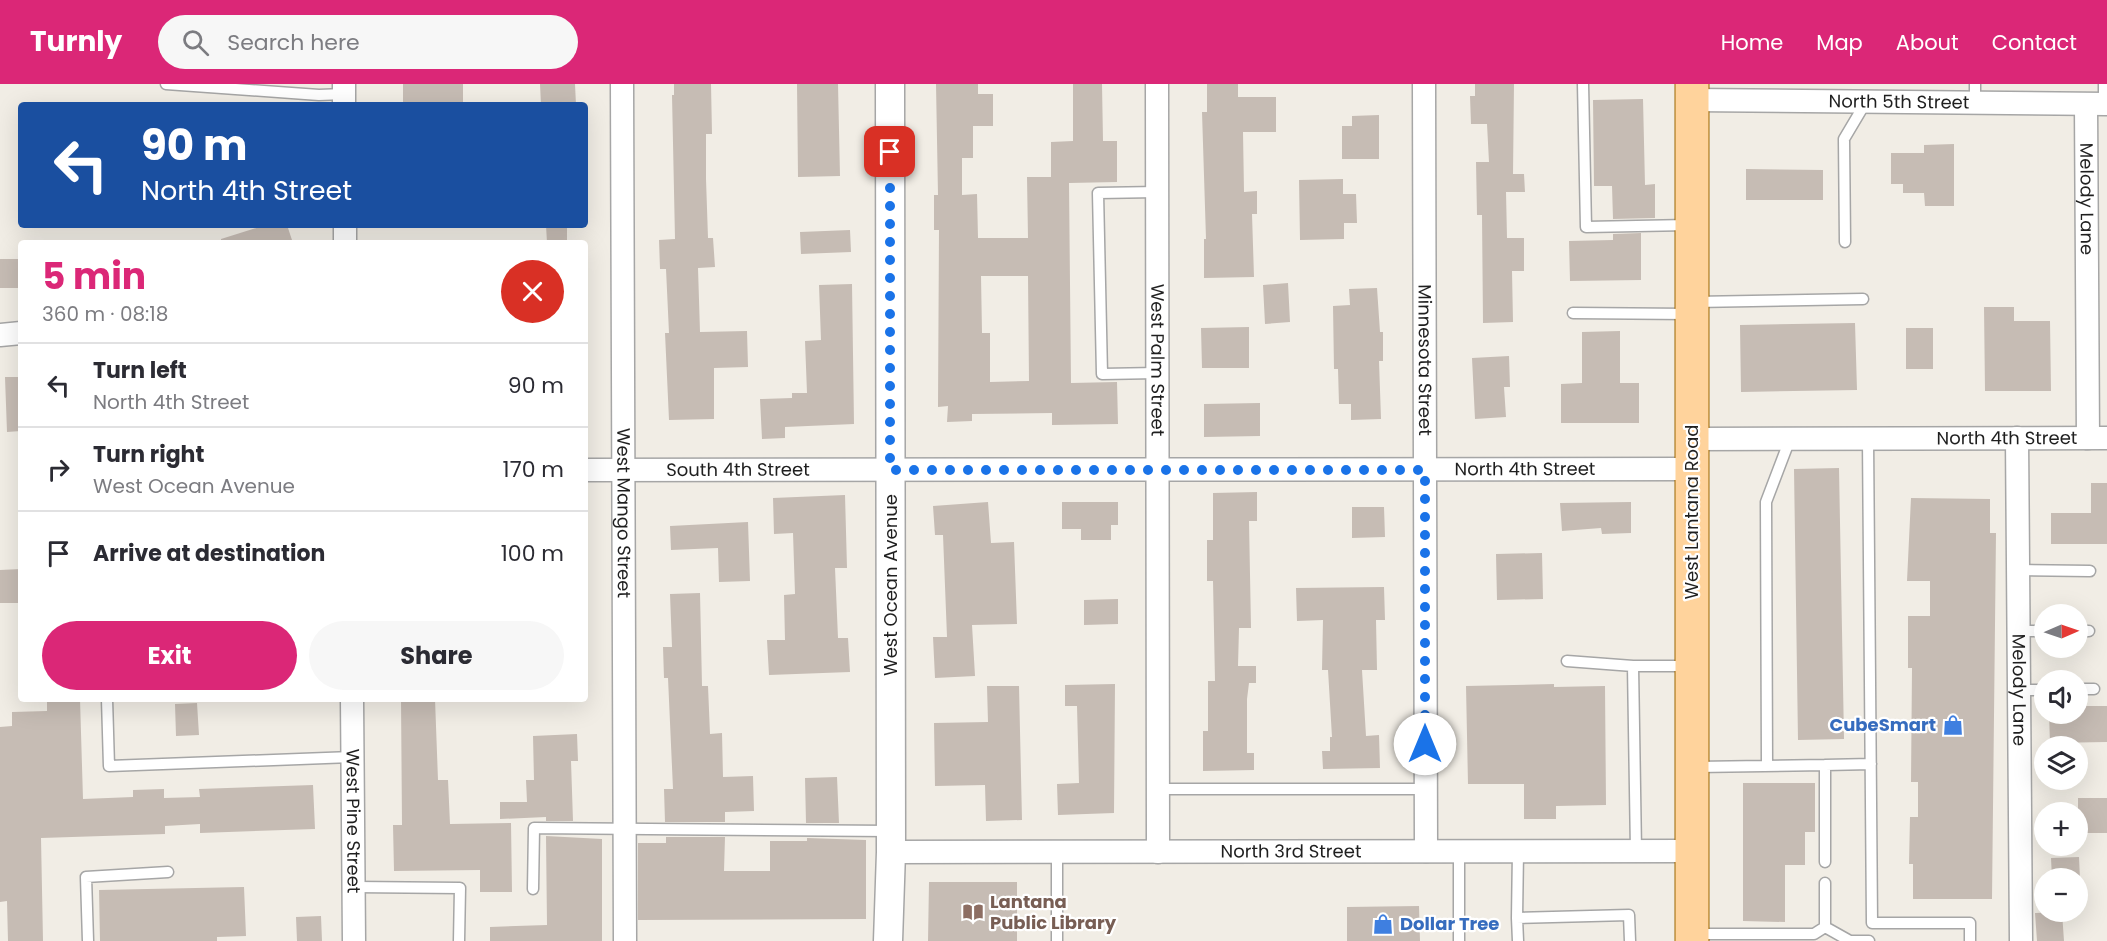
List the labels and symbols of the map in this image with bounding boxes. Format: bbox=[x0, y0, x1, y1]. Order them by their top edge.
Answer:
street label: North 5th Street bbox=[1828, 88, 1970, 115]
pin bbox=[864, 126, 915, 177]
street label: Melody Lane bbox=[2074, 143, 2100, 255]
street label: West Palm Street bbox=[1145, 284, 1170, 436]
street label: Minnesota Street bbox=[1413, 284, 1438, 436]
street label: West Lantana Road bbox=[1679, 425, 1704, 599]
street label: North 4th Street bbox=[1937, 425, 2077, 450]
street label: West Mango Street bbox=[611, 428, 637, 598]
street label: North 4th Street bbox=[1455, 456, 1595, 481]
street label: South 4th Street bbox=[666, 457, 810, 482]
street label: West Ocean Avenue bbox=[878, 494, 903, 676]
north arrow bbox=[2034, 604, 2088, 658]
street label: Melody Lane bbox=[2007, 634, 2032, 746]
position arrow bbox=[1393, 712, 1457, 776]
place label: CubeSmart bbox=[1829, 712, 1936, 737]
shop icon: CubeSmart bbox=[1941, 713, 1965, 737]
street label: West Pine Street bbox=[340, 749, 367, 893]
street label: North 3rd Street bbox=[1221, 838, 1361, 864]
place label: Lantana Public Library bbox=[990, 889, 1117, 935]
library icon: Lantana Public Library bbox=[961, 900, 985, 924]
place label: Dollar Tree bbox=[1400, 911, 1499, 936]
shop icon: Dollar Tree bbox=[1371, 912, 1395, 936]

